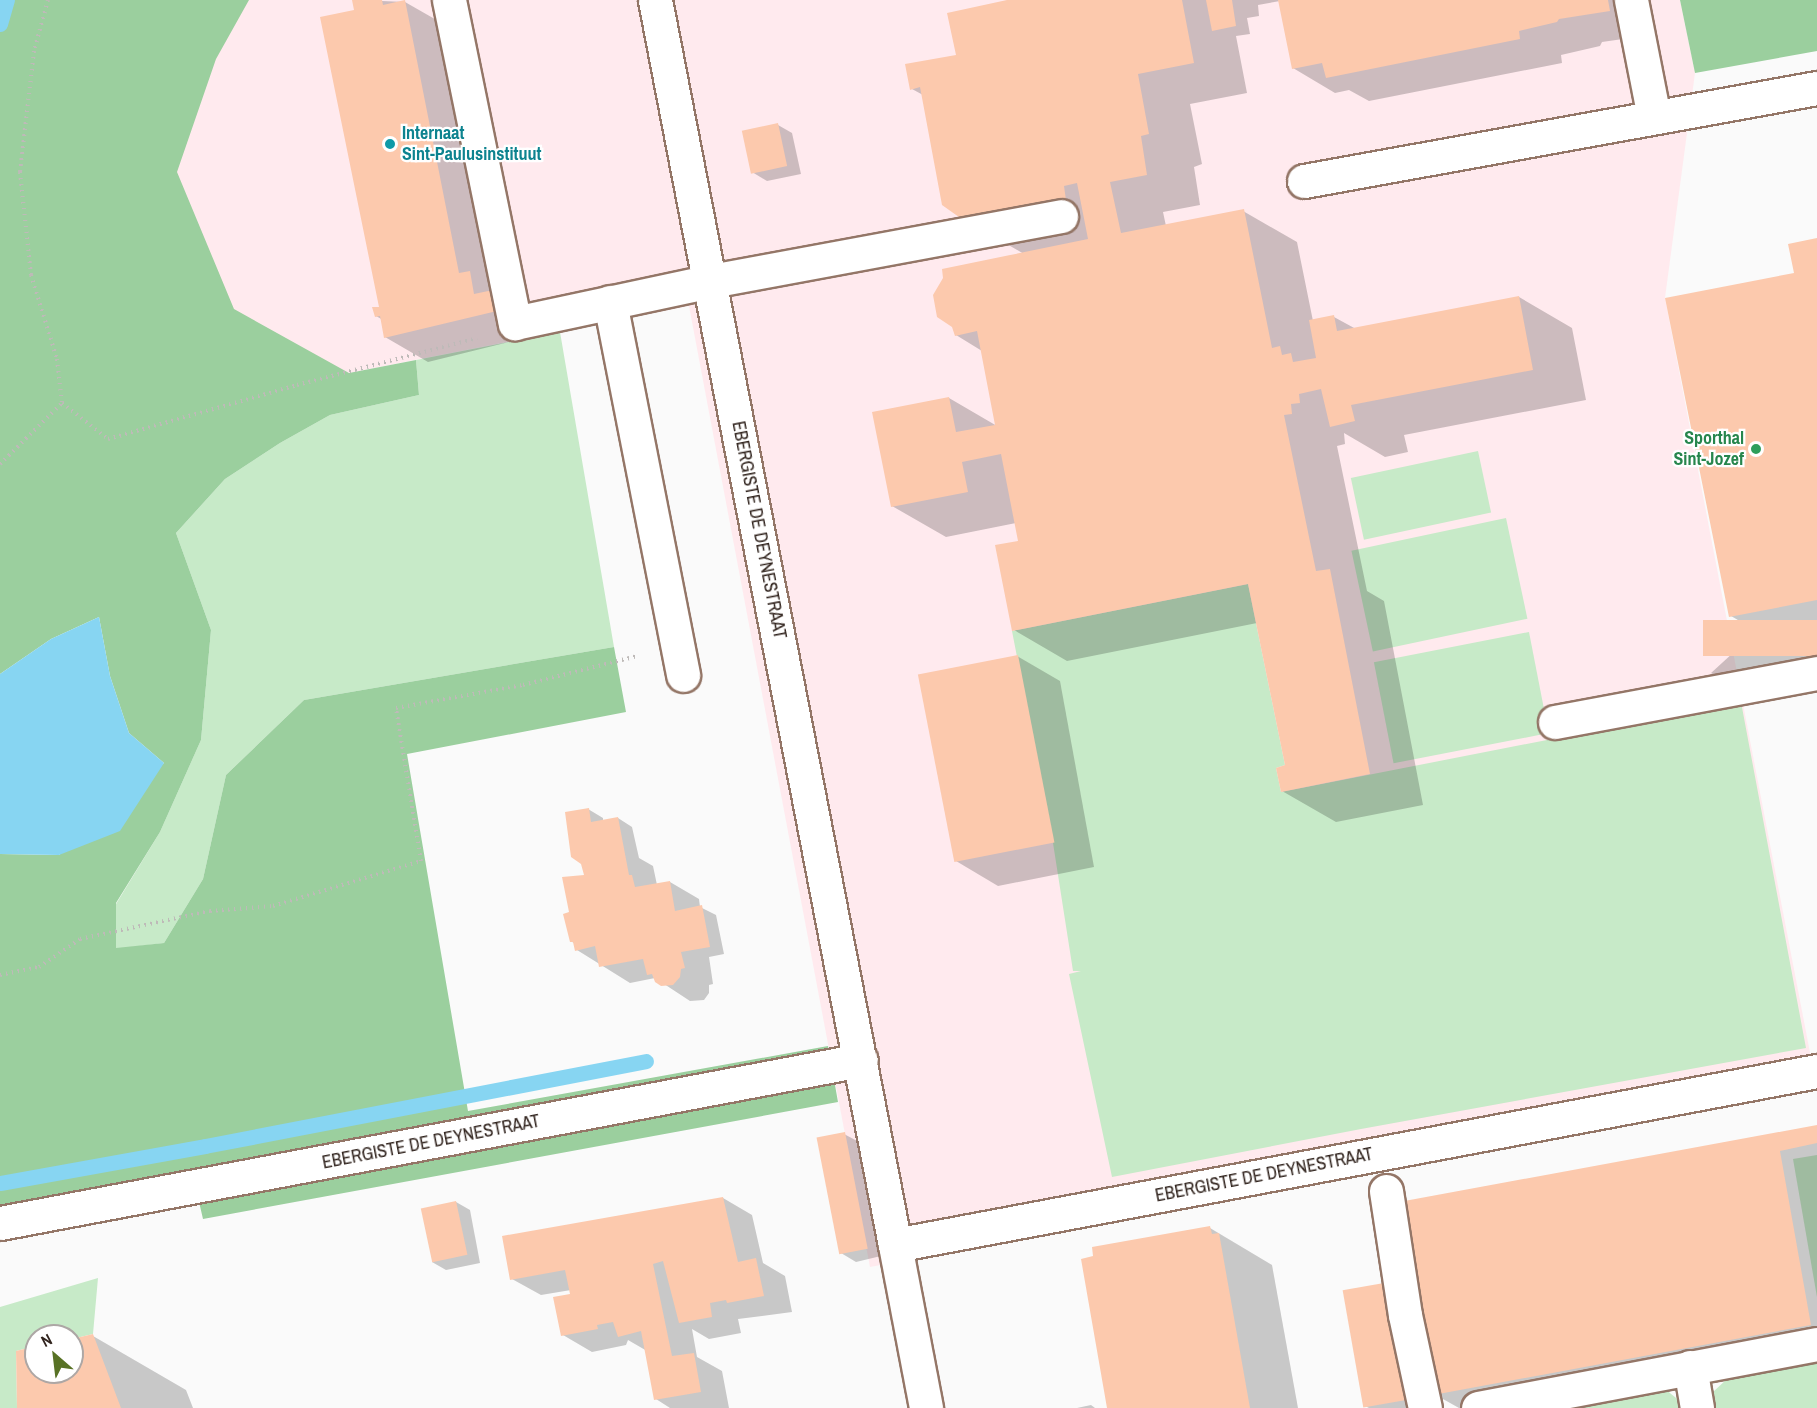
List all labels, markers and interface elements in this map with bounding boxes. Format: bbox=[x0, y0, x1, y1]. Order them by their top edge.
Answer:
place label: Internaat Sint-Paulusinstituut bbox=[402, 123, 541, 166]
marker: Internaat Sint-Paulusinstituut bbox=[383, 137, 397, 151]
street label: EBERGISTE DE DEYNESTRAAT bbox=[727, 419, 791, 641]
place label: Sporthal Sint-Jozef bbox=[1673, 428, 1744, 470]
marker: Sporthal Sint-Jozef bbox=[1749, 442, 1763, 456]
street label: EBERGISTE DE DEYNESTRAAT bbox=[320, 1110, 542, 1174]
street label: EBERGISTE DE DEYNESTRAAT bbox=[1153, 1143, 1375, 1207]
north arrow bbox=[24, 1324, 84, 1384]
text: N bbox=[37, 1328, 56, 1352]

